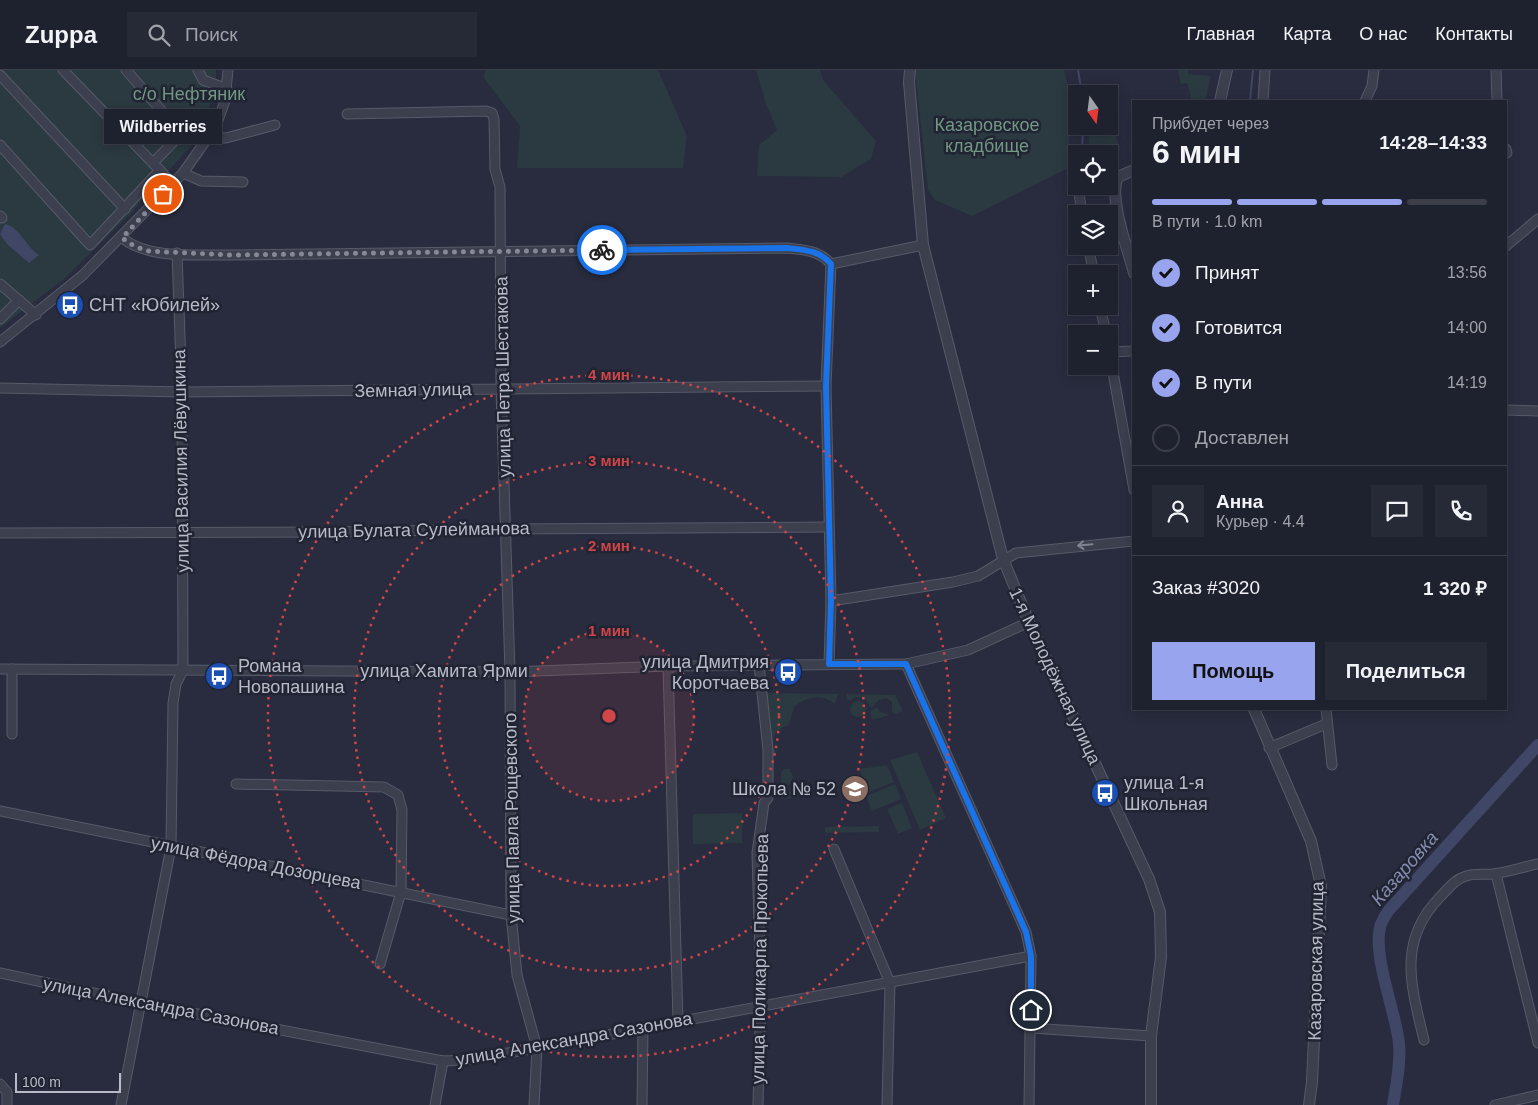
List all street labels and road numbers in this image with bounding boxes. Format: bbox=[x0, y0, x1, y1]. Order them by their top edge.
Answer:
street label: улица Петра Шестакова bbox=[491, 275, 515, 478]
street label: улица Василия Лёвушкина bbox=[169, 348, 193, 573]
street label: Земная улица bbox=[354, 379, 473, 401]
street label: улица Булата Сулейманова bbox=[298, 518, 531, 542]
street label: 1-я Молодёжная улица bbox=[1005, 584, 1105, 768]
street label: улица Хамита Ярми bbox=[360, 661, 528, 681]
street label: улица Павла Рощевского bbox=[500, 713, 524, 923]
street label: улица Фёдора Дозорцева bbox=[149, 833, 364, 893]
street label: улица Поликарпа Прокопьева bbox=[748, 833, 772, 1084]
street label: Казаровская улица bbox=[1305, 880, 1327, 1041]
street label: улица Александра Сазонова bbox=[41, 973, 282, 1039]
street label: улица Александра Сазонова bbox=[454, 1008, 695, 1070]

